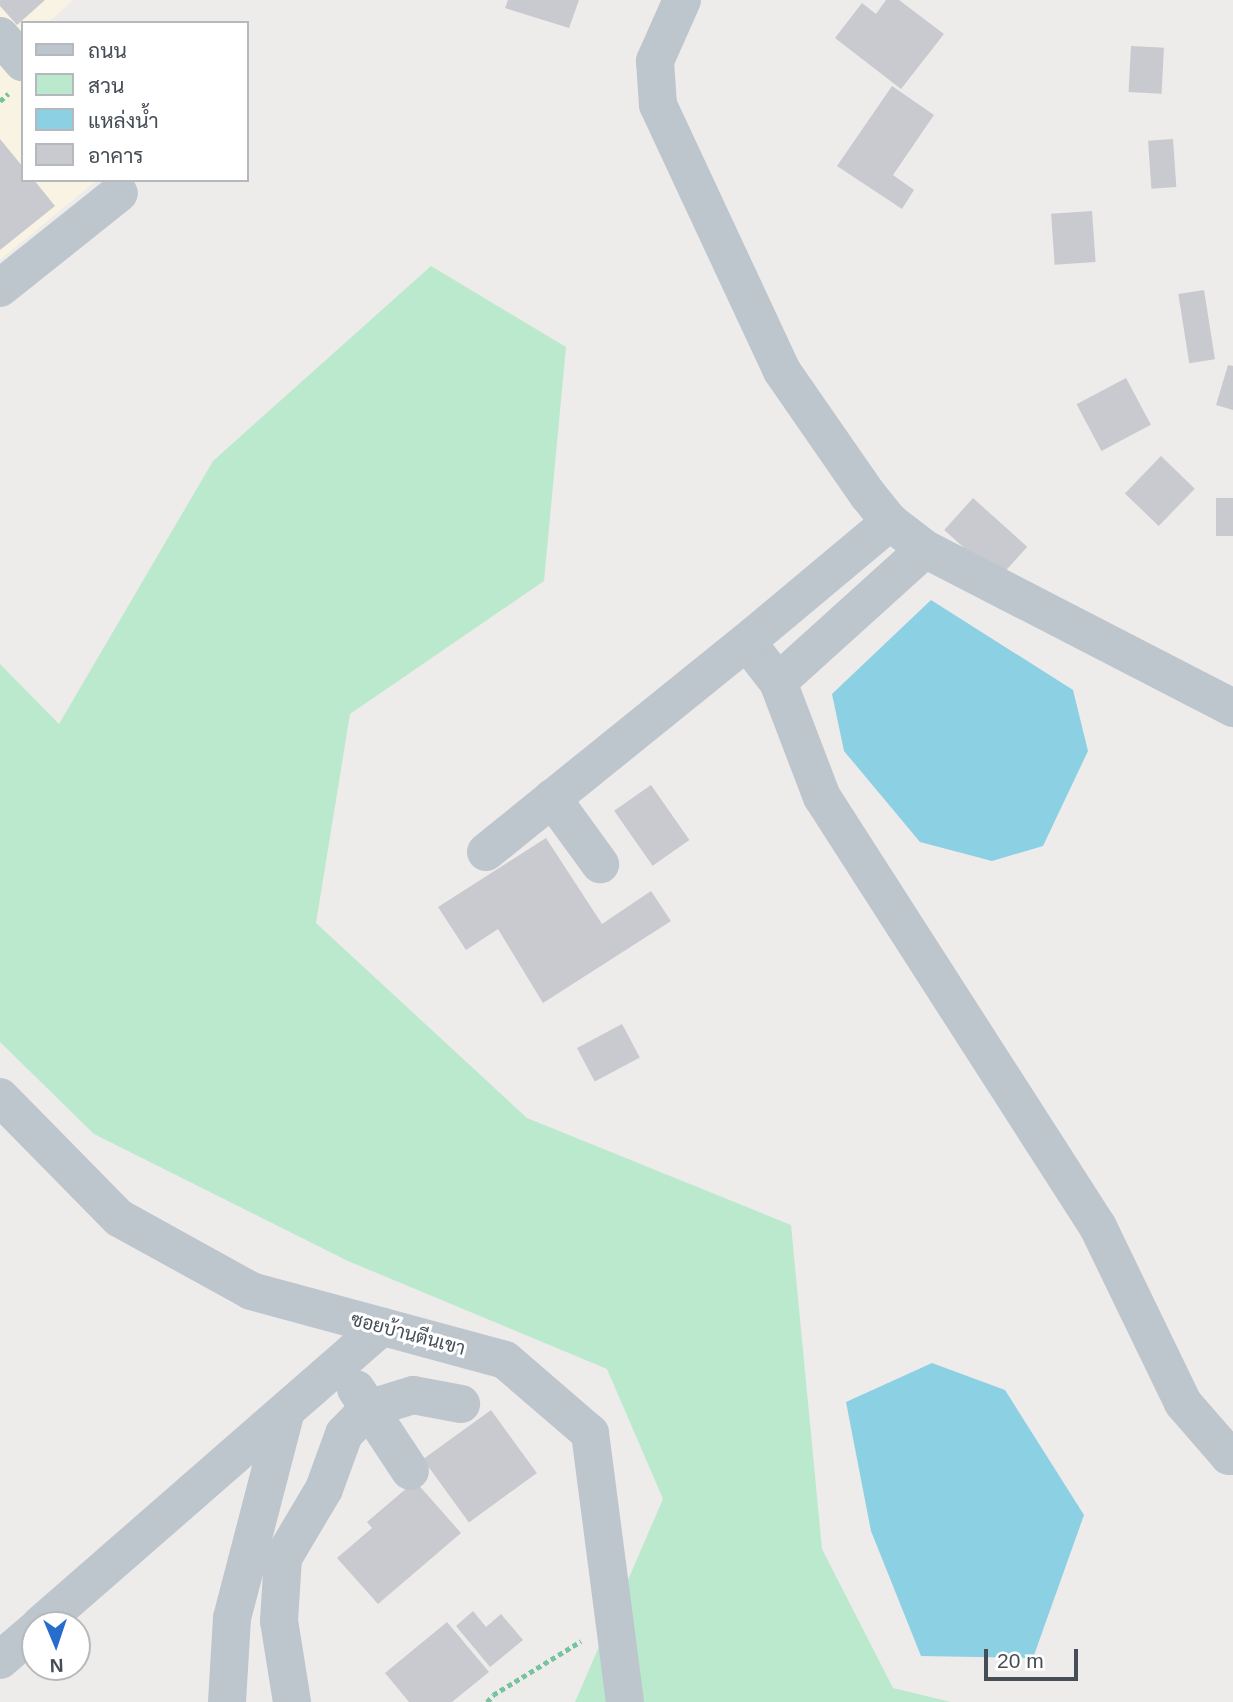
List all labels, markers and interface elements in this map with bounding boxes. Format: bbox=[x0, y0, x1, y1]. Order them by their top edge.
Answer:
legend bbox=[21, 21, 248, 182]
text: ถนน bbox=[88, 39, 127, 62]
text: สวน bbox=[88, 74, 124, 97]
text: แหล่งน้ำ bbox=[88, 109, 159, 132]
text: อาคาร bbox=[88, 144, 144, 167]
street label: ซอยบ้านตีนเขา bbox=[348, 1308, 468, 1360]
north arrow bbox=[21, 1611, 91, 1681]
scale bar bbox=[988, 1636, 1082, 1680]
text: 20 m bbox=[997, 1649, 1044, 1672]
text: N bbox=[49, 1655, 64, 1676]

